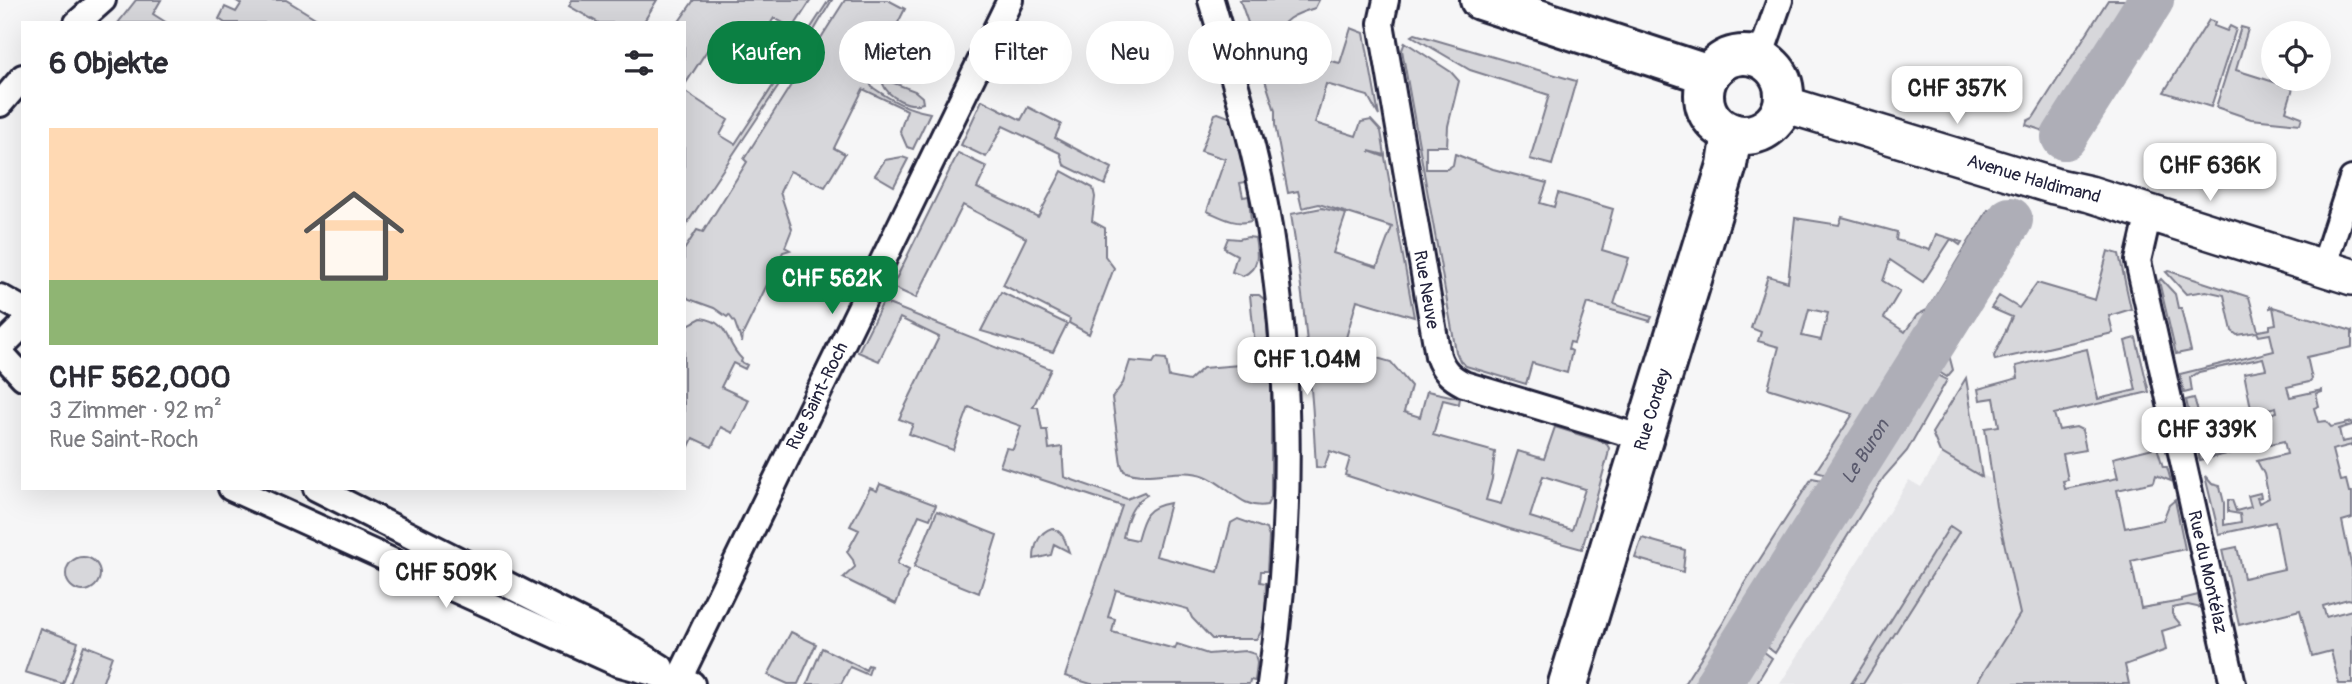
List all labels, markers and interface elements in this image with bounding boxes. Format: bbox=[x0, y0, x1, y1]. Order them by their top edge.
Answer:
chip: Kaufen bbox=[707, 21, 825, 84]
chip: Mieten bbox=[839, 21, 955, 84]
chip: Filter bbox=[969, 21, 1072, 84]
chip: Neu bbox=[1086, 21, 1174, 84]
chip: Wohnung bbox=[1188, 21, 1332, 84]
map controls bbox=[2261, 21, 2331, 91]
button: locate bbox=[2261, 21, 2331, 91]
icon: filters bbox=[620, 44, 658, 82]
text: 6 Objekte bbox=[49, 45, 168, 82]
pin: CHF 357K bbox=[1885, 66, 2029, 126]
text: CHF 357K bbox=[1908, 74, 2006, 103]
pin: CHF 636K bbox=[2138, 144, 2282, 203]
street label: Avenue Haldimand bbox=[1964, 149, 2104, 209]
text: CHF 636K bbox=[2159, 151, 2261, 180]
icon: home bbox=[291, 173, 417, 299]
street label: Rue Neuve bbox=[1408, 249, 1444, 331]
pin: CHF 562K bbox=[760, 256, 904, 316]
text: CHF 562K bbox=[782, 264, 882, 293]
pin: CHF 1.04M bbox=[1227, 338, 1387, 397]
street label: Rue Saint-Roch bbox=[782, 339, 853, 454]
text: CHF 1.04M bbox=[1253, 345, 1361, 374]
text: CHF 562,000 bbox=[49, 359, 231, 396]
street label: Rue Cordey bbox=[1629, 366, 1676, 454]
text: 3 Zimmer · 92 m² bbox=[49, 396, 222, 425]
pin: CHF 339K bbox=[2135, 407, 2279, 467]
water label: Le Buron bbox=[1836, 414, 1895, 489]
text: CHF 339K bbox=[2158, 415, 2256, 444]
text: Rue Saint-Roch bbox=[49, 425, 198, 454]
street label: Rue du Montélaz bbox=[2182, 508, 2232, 636]
pin: CHF 509K bbox=[374, 550, 518, 610]
text: CHF 509K bbox=[395, 558, 497, 587]

